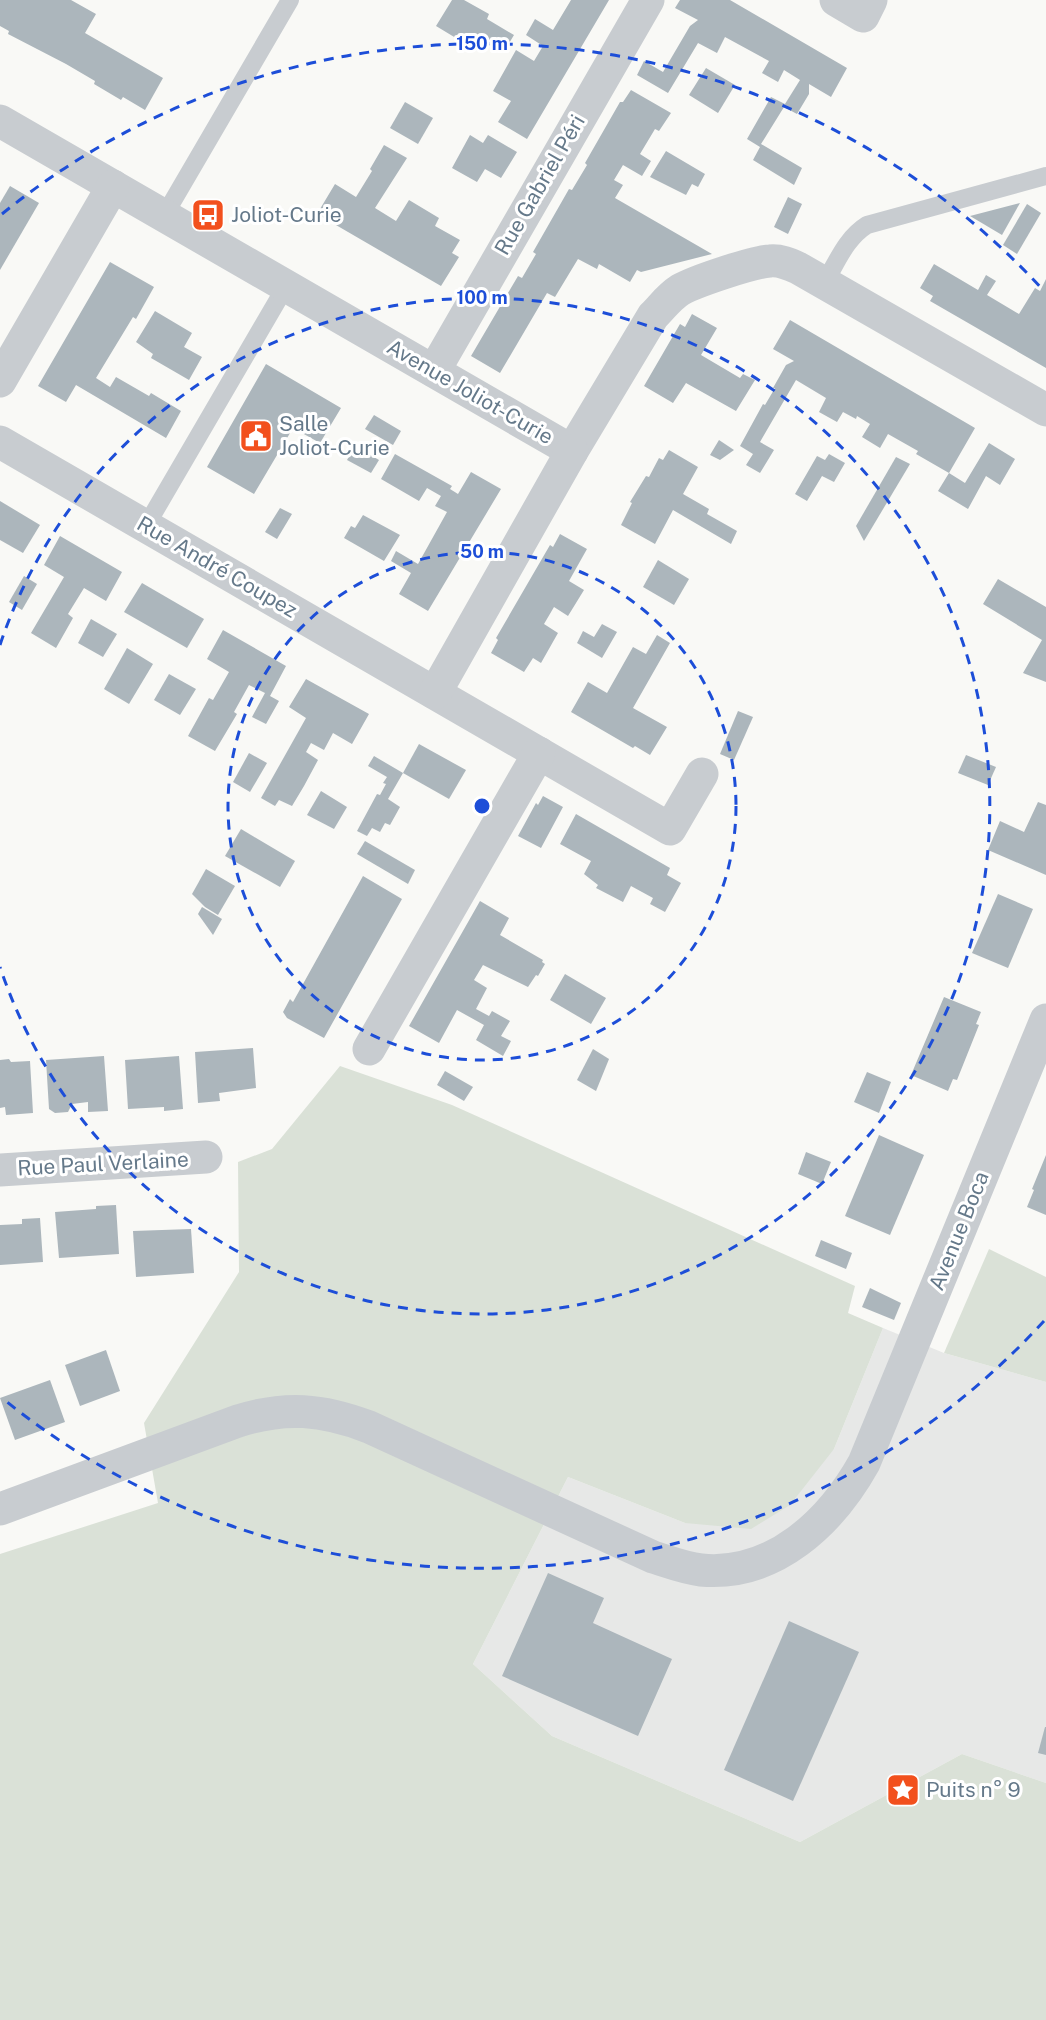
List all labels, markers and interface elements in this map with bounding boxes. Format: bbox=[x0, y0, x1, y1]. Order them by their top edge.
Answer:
text: 150 m bbox=[456, 33, 508, 54]
street label: Rue Gabriel Péri bbox=[489, 110, 590, 259]
bus stop icon: Joliot-Curie bbox=[190, 197, 226, 233]
place label: Joliot-Curie bbox=[231, 202, 342, 227]
text: 100 m bbox=[456, 287, 508, 308]
street label: Avenue Joliot-Curie bbox=[383, 334, 558, 449]
place label: Salle Joliot-Curie bbox=[279, 411, 390, 460]
public building icon: Salle Joliot-Curie bbox=[238, 418, 274, 454]
street label: Rue André Coupez bbox=[133, 511, 302, 623]
text: 50 m bbox=[460, 541, 504, 562]
centre of rings bbox=[472, 796, 492, 816]
street label: Rue Paul Verlaine bbox=[17, 1147, 189, 1180]
street label: Avenue Boca bbox=[923, 1168, 994, 1294]
place icon: Puits n° 9 bbox=[885, 1772, 921, 1808]
place label: Puits n° 9 bbox=[926, 1777, 1021, 1802]

